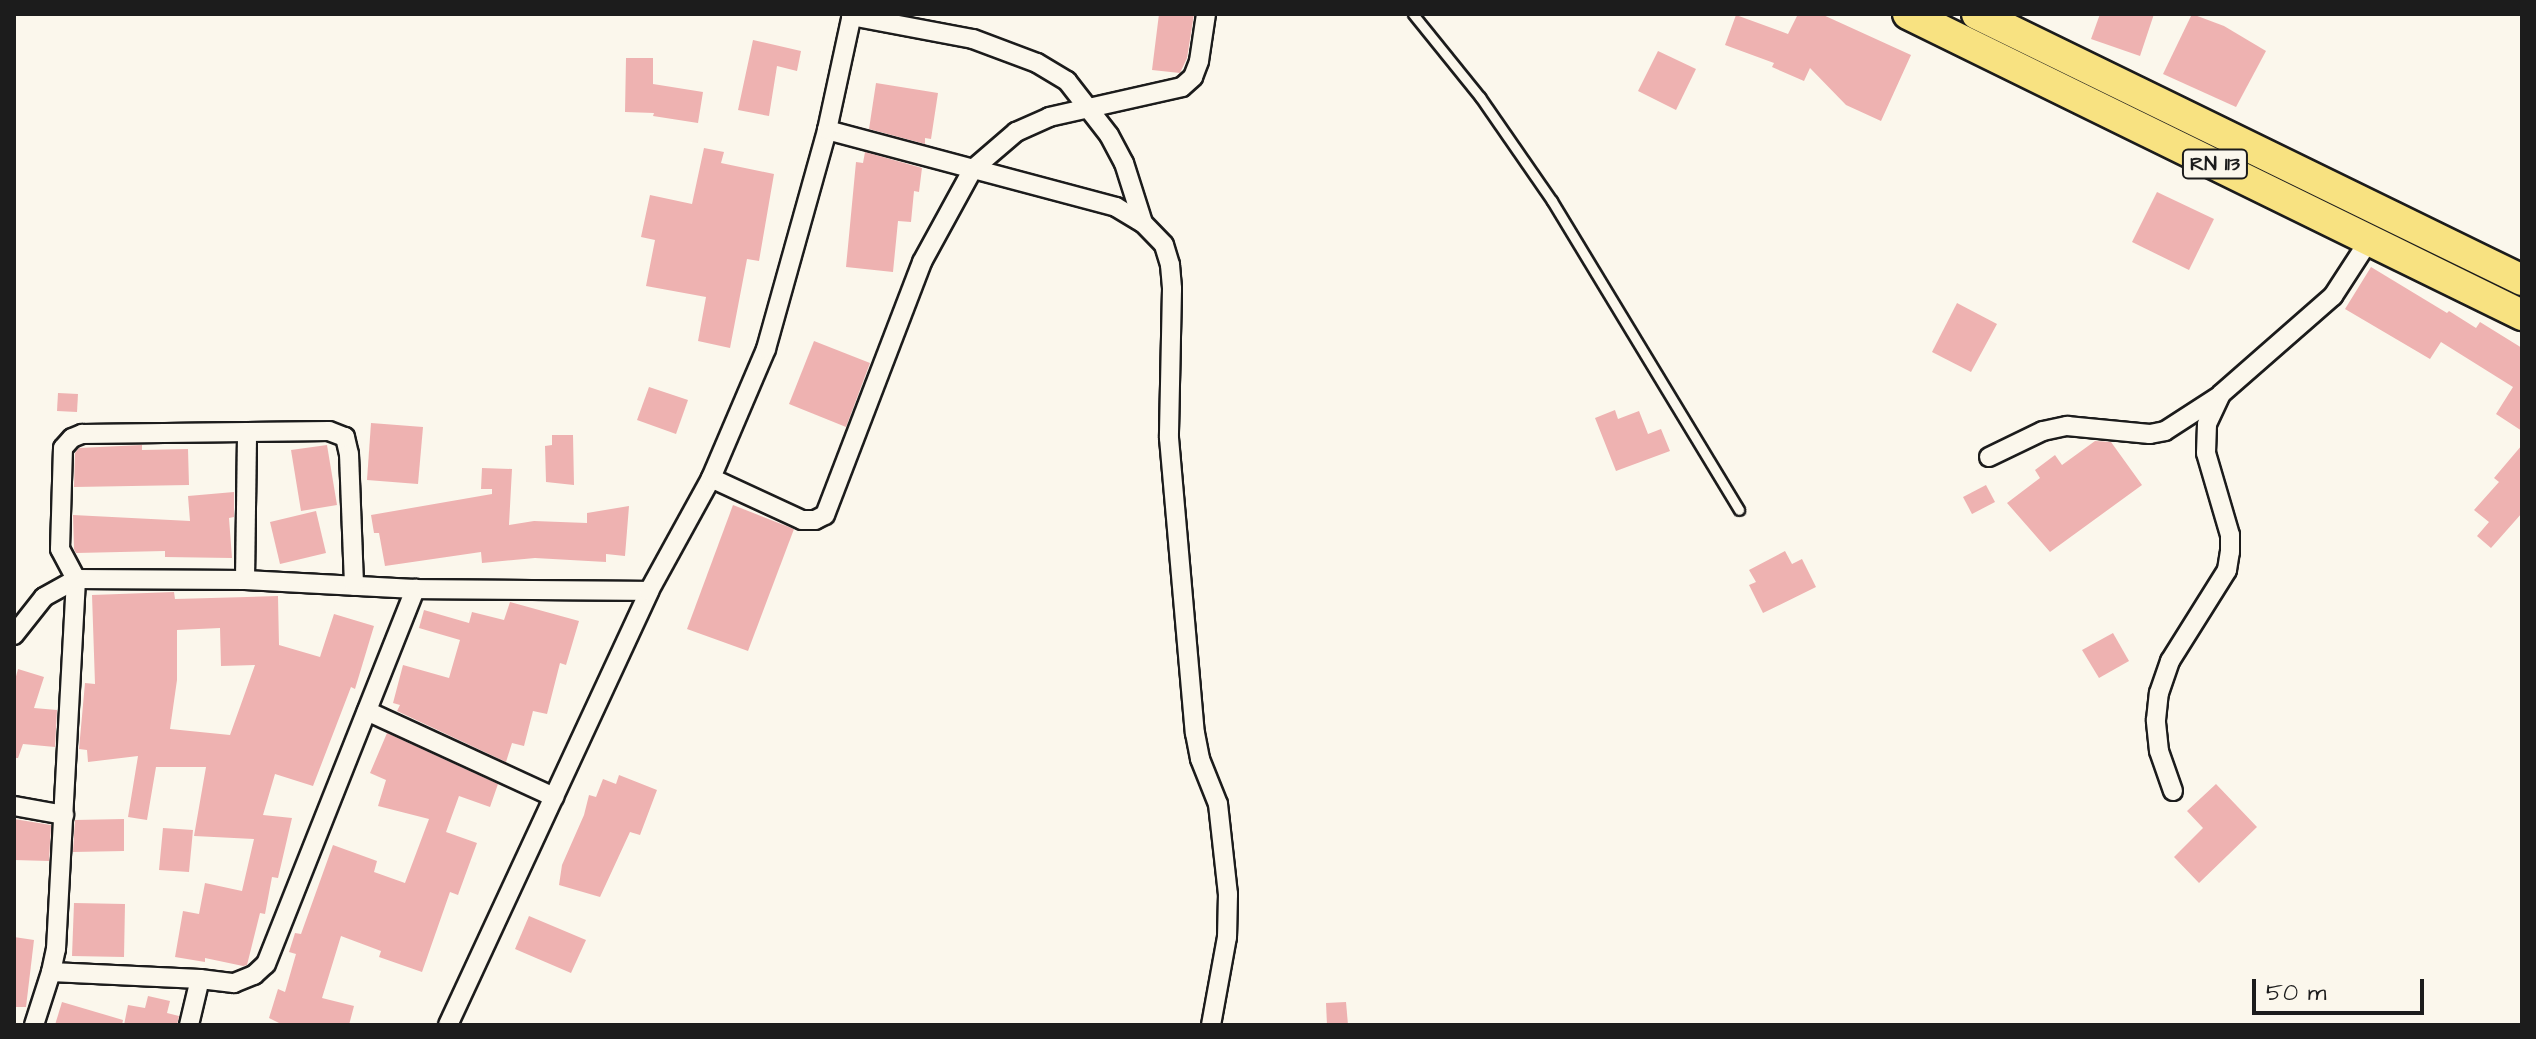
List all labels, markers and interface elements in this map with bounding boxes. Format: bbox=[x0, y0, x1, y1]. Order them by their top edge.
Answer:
road number: RN 113 bbox=[2181, 148, 2249, 180]
scale bar bbox=[2256, 963, 2428, 1013]
text: 50 m bbox=[2266, 976, 2326, 1010]

